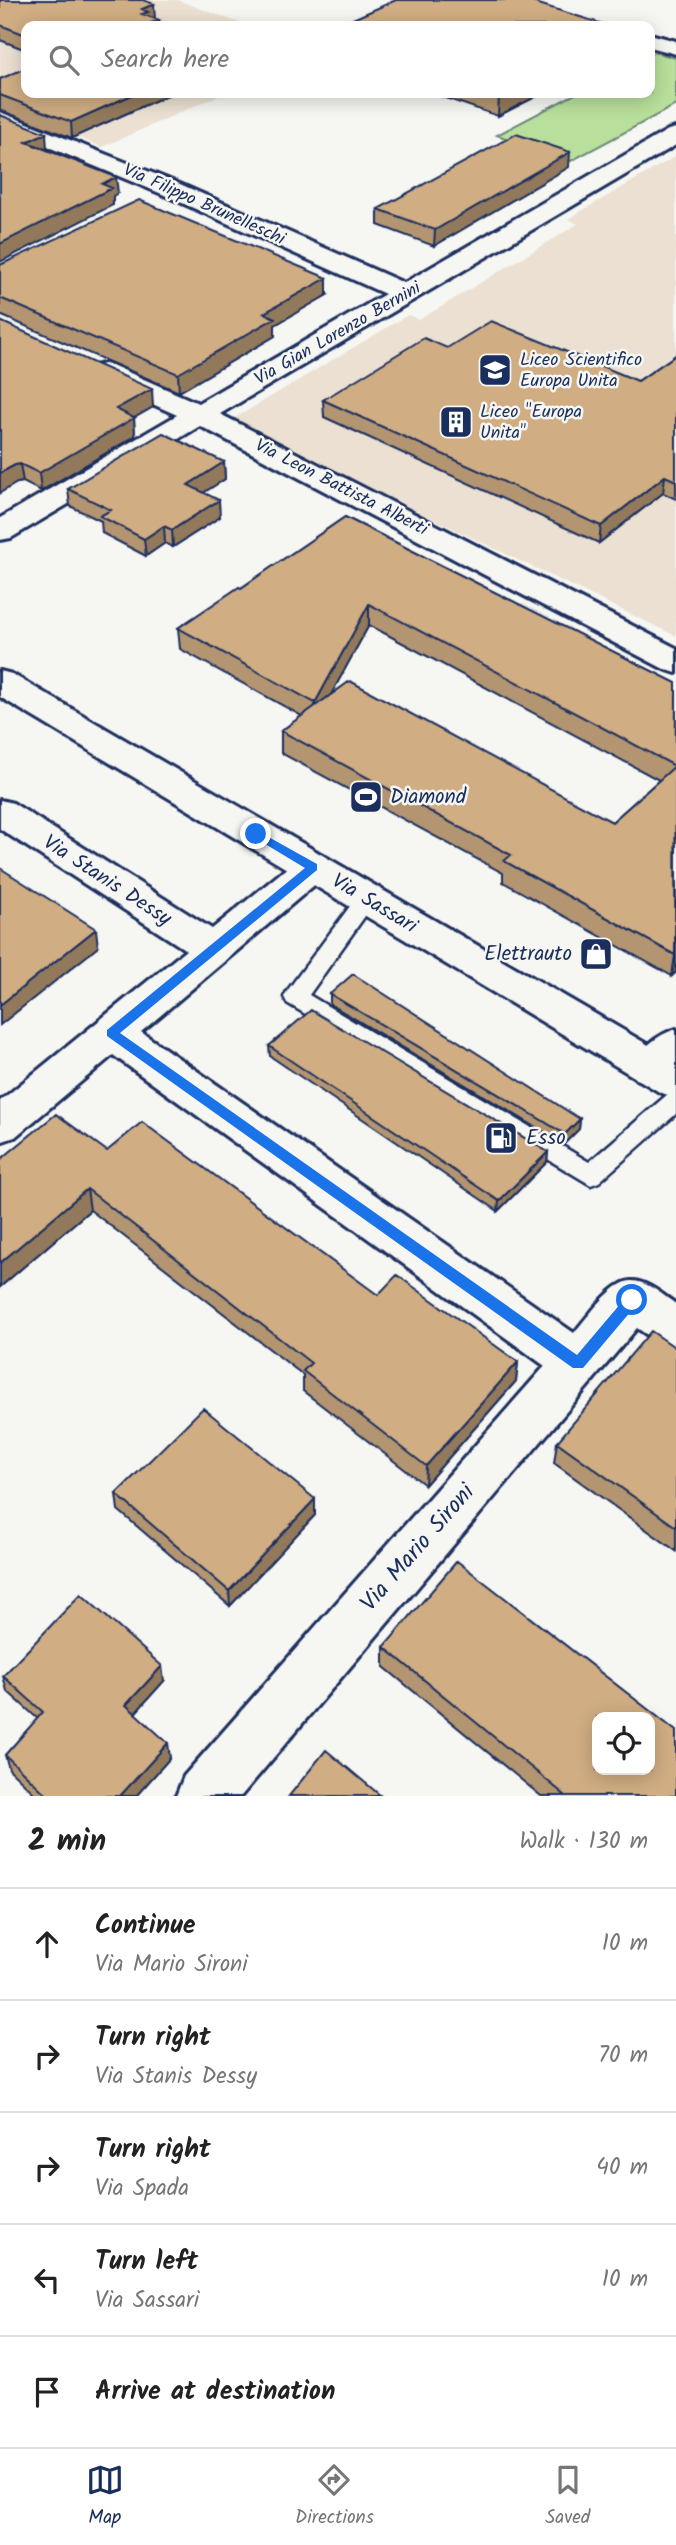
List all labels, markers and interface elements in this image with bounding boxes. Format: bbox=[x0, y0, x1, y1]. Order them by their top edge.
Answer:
search box bbox=[21, 21, 655, 98]
text: Search here bbox=[101, 39, 229, 81]
icon: search bbox=[45, 41, 83, 79]
street label: Via Filippo Brunelleschi bbox=[118, 156, 290, 254]
street label: Via Gian Lorenzo Bernini bbox=[249, 274, 427, 394]
place label: Liceo Scientifico Europa Unita bbox=[520, 346, 642, 396]
school or university icon: Liceo Scientifico Europa Unita bbox=[476, 351, 514, 389]
place label: Liceo "Europa Unita" bbox=[480, 398, 582, 448]
building icon: Liceo "Europa Unita" bbox=[437, 403, 475, 441]
street label: Via Leon Battista Alberti bbox=[249, 432, 433, 545]
sports icon: Diamond bbox=[347, 778, 385, 816]
place label: Diamond bbox=[390, 781, 467, 814]
route end bbox=[240, 818, 271, 849]
street label: Via Stanis Dessy bbox=[36, 827, 178, 935]
street label: Via Sassari bbox=[325, 865, 424, 943]
shop icon: Elettrauto bbox=[577, 935, 615, 973]
place label: Elettrauto bbox=[484, 938, 572, 971]
fuel station icon: Esso bbox=[482, 1119, 520, 1157]
place label: Esso bbox=[526, 1122, 566, 1155]
route start bbox=[616, 1284, 647, 1315]
street label: Via Mario Sironi bbox=[351, 1474, 486, 1621]
map controls bbox=[592, 1712, 655, 1775]
button: locate bbox=[592, 1712, 655, 1775]
text: 2 min bbox=[28, 1818, 106, 1866]
text: Walk · 130 m bbox=[520, 1824, 648, 1860]
text: Continue bbox=[95, 1905, 196, 1947]
icon: ahead bbox=[28, 1925, 66, 1963]
text: 10 m bbox=[602, 1926, 648, 1962]
text: Via Mario Sironi bbox=[95, 1947, 248, 1983]
text: Turn right bbox=[95, 2017, 211, 2059]
icon: right bbox=[28, 2037, 66, 2075]
text: 70 m bbox=[598, 2038, 648, 2074]
text: Via Stanis Dessy bbox=[95, 2059, 257, 2095]
text: Turn right bbox=[95, 2129, 211, 2171]
icon: right bbox=[28, 2149, 66, 2187]
text: 40 m bbox=[596, 2150, 648, 2186]
text: Via Spada bbox=[95, 2171, 189, 2207]
text: Turn left bbox=[95, 2241, 198, 2283]
icon: left bbox=[28, 2261, 66, 2299]
text: 10 m bbox=[602, 2262, 648, 2298]
text: Via Sassari bbox=[95, 2283, 199, 2319]
text: Arrive at destination bbox=[95, 2371, 335, 2413]
icon: arrive bbox=[28, 2373, 66, 2411]
tab: Map bbox=[86, 2461, 124, 2533]
tab: Directions bbox=[295, 2461, 374, 2533]
tab: Saved bbox=[545, 2461, 590, 2533]

